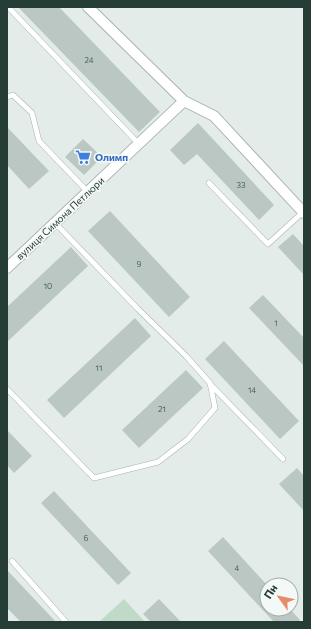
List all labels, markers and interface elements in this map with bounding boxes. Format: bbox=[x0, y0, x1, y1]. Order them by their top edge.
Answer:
house number: 24 bbox=[84, 55, 94, 65]
supermarket icon: Олимп bbox=[74, 148, 92, 166]
place label: Олимп bbox=[95, 151, 128, 163]
street label: вулиця Симона Петлюри bbox=[14, 174, 106, 262]
house number: 33 bbox=[236, 180, 246, 190]
house number: 9 bbox=[137, 259, 142, 269]
house number: 10 bbox=[44, 281, 52, 291]
house number: 1 bbox=[274, 318, 278, 328]
house number: 11 bbox=[96, 363, 102, 373]
house number: 14 bbox=[248, 385, 256, 395]
house number: 21 bbox=[158, 404, 166, 414]
house number: 6 bbox=[84, 533, 89, 543]
house number: 4 bbox=[235, 563, 240, 573]
north arrow bbox=[259, 577, 299, 617]
text: Пн bbox=[261, 582, 280, 601]

